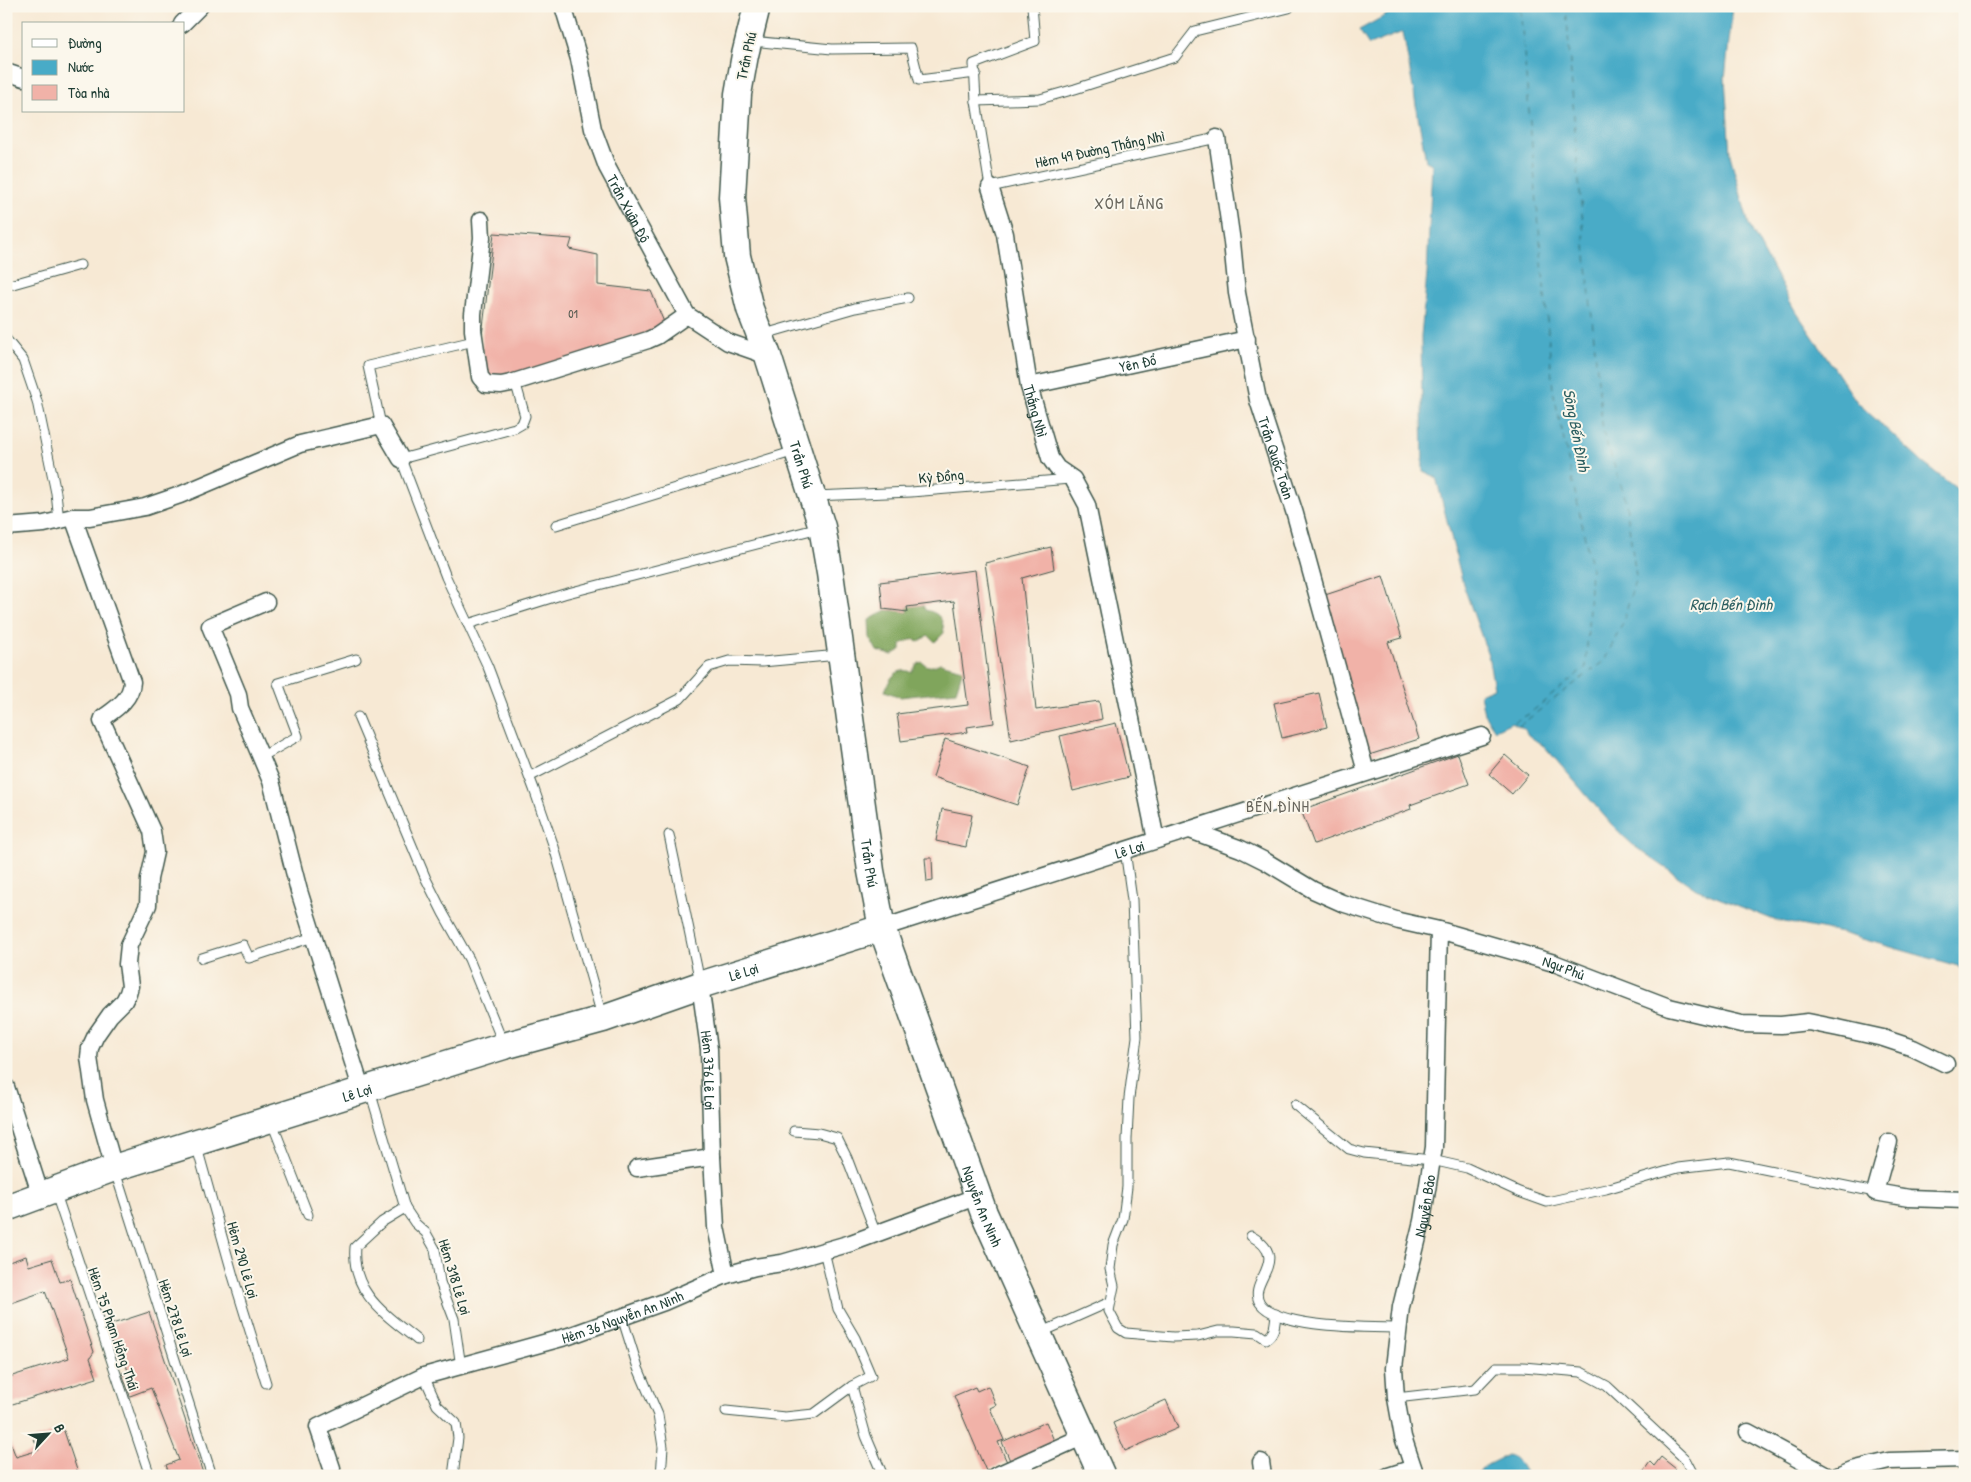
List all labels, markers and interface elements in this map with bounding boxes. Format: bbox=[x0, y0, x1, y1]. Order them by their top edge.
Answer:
legend bbox=[22, 22, 185, 112]
street label: Trần Phú bbox=[731, 30, 761, 82]
text: Đường bbox=[68, 32, 102, 53]
text: Nước bbox=[68, 56, 94, 77]
text: Tòa nhà bbox=[68, 82, 109, 103]
street label: Hẻm 49 Đường Thắng Nhì bbox=[1033, 125, 1167, 173]
street label: Trần Xuân Độ bbox=[602, 170, 656, 246]
district label: XÓM LĂNG bbox=[1094, 192, 1164, 214]
house number: 01 bbox=[568, 305, 578, 322]
street label: Yên Đổ bbox=[1117, 348, 1158, 377]
street label: Thắng Nhì bbox=[1019, 382, 1054, 440]
water label: Sông Bến Đình bbox=[1558, 387, 1596, 474]
street label: Trần Quốc Toản bbox=[1253, 414, 1300, 502]
street label: Trần Phú bbox=[785, 438, 820, 491]
street label: Kỳ Đồng bbox=[917, 464, 965, 488]
water label: Rạch Bến Đình bbox=[1690, 593, 1773, 615]
district label: BẾN ĐÌNH bbox=[1246, 795, 1310, 817]
street label: Lê Lợi bbox=[1112, 834, 1147, 863]
street label: Trần Phú bbox=[856, 837, 884, 889]
street label: Ngư Phủ bbox=[1540, 950, 1588, 984]
street label: Lê Lợi bbox=[726, 957, 761, 986]
street label: Hẻm 376 Lê Lợi bbox=[696, 1029, 721, 1111]
street label: Lê Lợi bbox=[340, 1077, 375, 1106]
street label: Nguyễn An Ninh bbox=[957, 1163, 1008, 1250]
street label: Nguyễn Bảo bbox=[1408, 1173, 1440, 1239]
street label: Hẻm 290 Lê Lợi bbox=[222, 1219, 264, 1301]
street label: Hẻm 318 Lê Lợi bbox=[433, 1236, 477, 1318]
street label: Hẻm 75 Phạm Hồng Thái bbox=[83, 1264, 145, 1394]
street label: Hẻm 278 Lê Lợi bbox=[153, 1276, 199, 1360]
street label: Hẻm 36 Nguyễn An Ninh bbox=[559, 1284, 686, 1348]
north arrow bbox=[22, 1410, 72, 1460]
text: B bbox=[50, 1421, 70, 1435]

